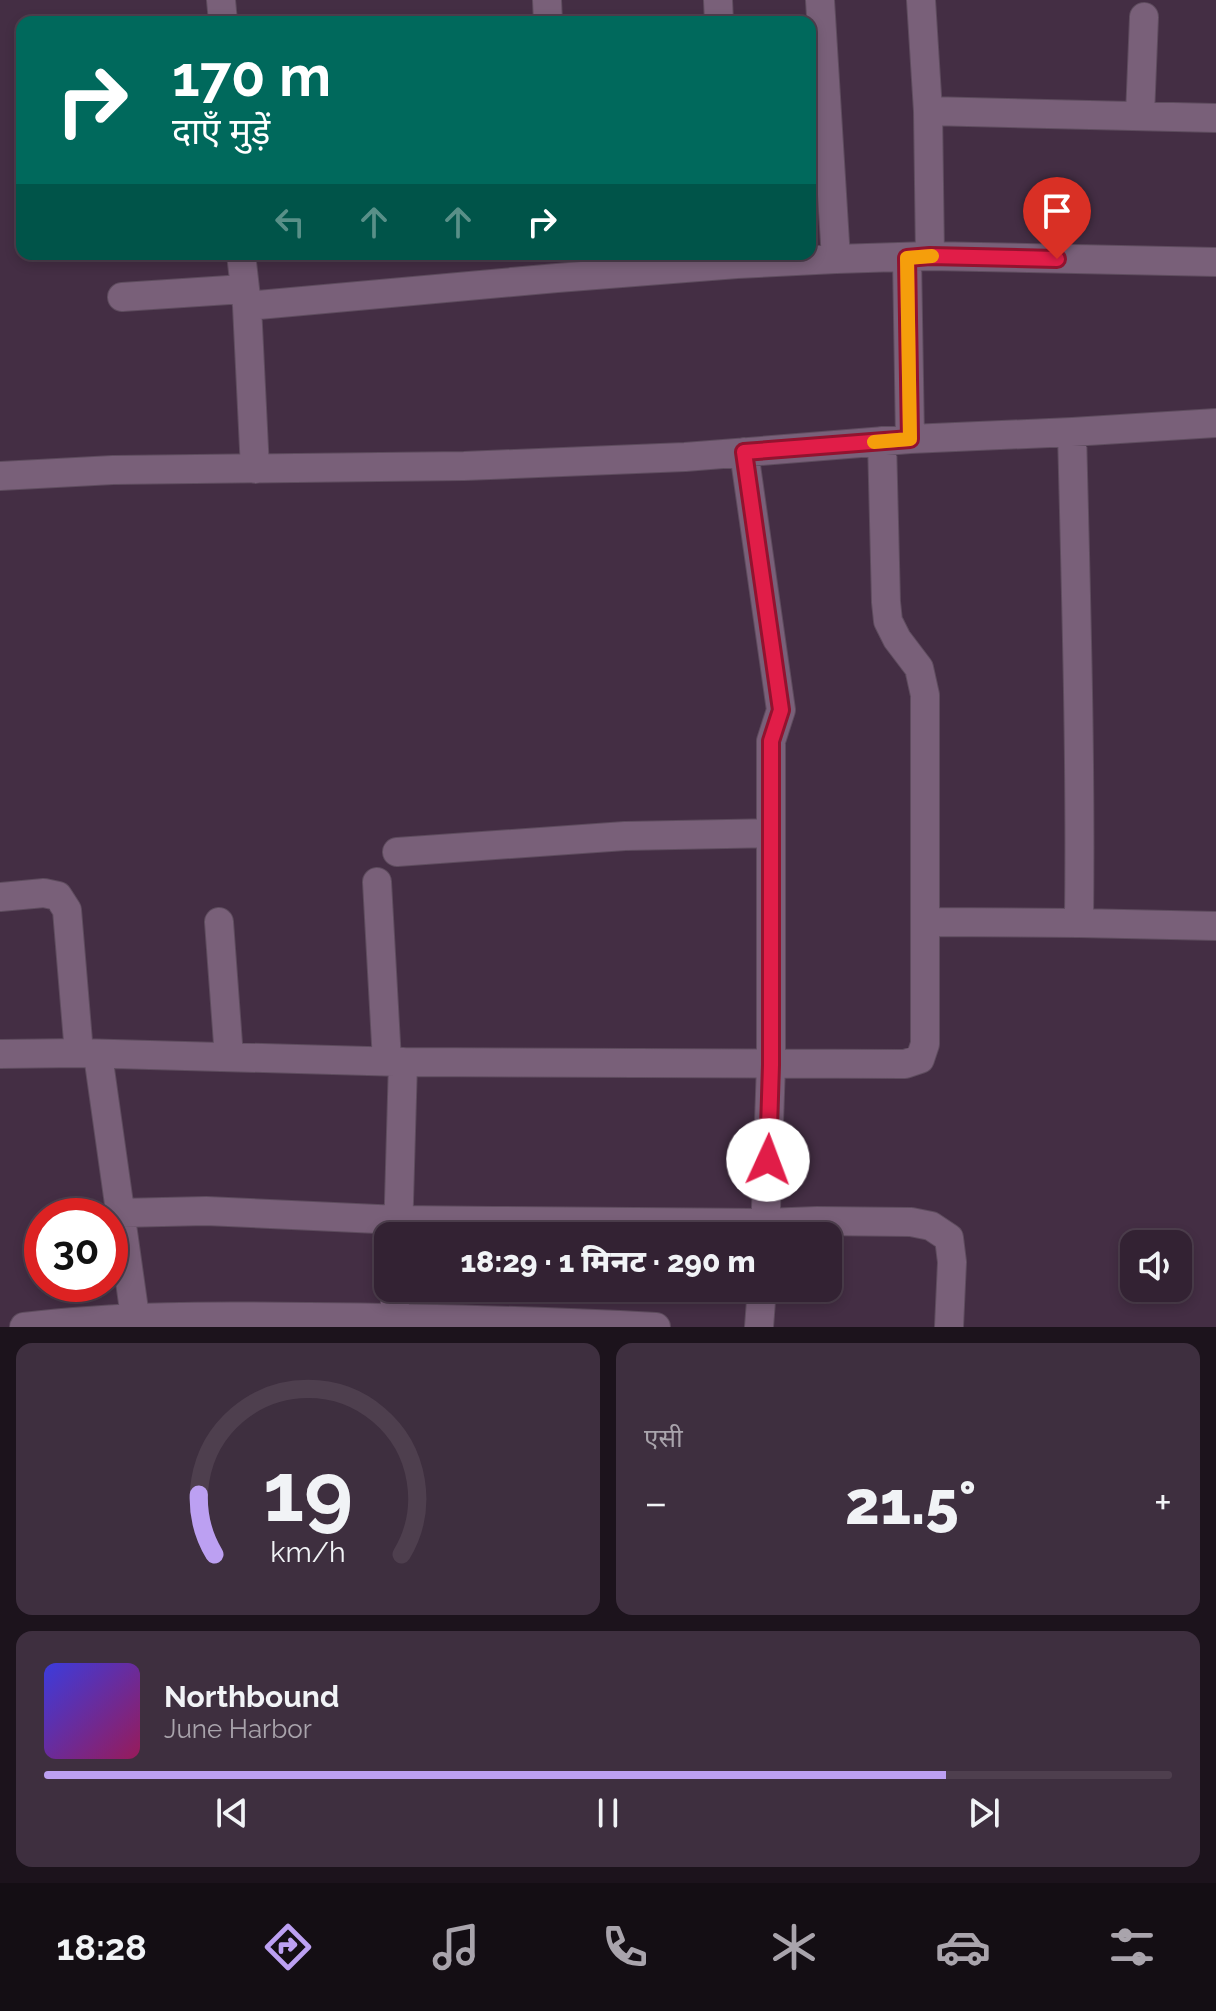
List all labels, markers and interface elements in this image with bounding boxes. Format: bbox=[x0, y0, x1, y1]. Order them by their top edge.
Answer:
text: 170 m bbox=[172, 43, 331, 109]
icon: right bbox=[40, 48, 144, 152]
text: दाएँ मुड़ें bbox=[172, 110, 270, 152]
pin bbox=[1023, 177, 1091, 259]
icon: arrive bbox=[1035, 189, 1079, 233]
icon: left bbox=[268, 200, 312, 244]
icon: ahead bbox=[352, 200, 396, 244]
icon: ahead bbox=[436, 200, 480, 244]
icon: right bbox=[520, 200, 564, 244]
position arrow bbox=[726, 1118, 810, 1202]
speed limit sign: 30 bbox=[24, 1198, 128, 1302]
map controls bbox=[1120, 1230, 1192, 1302]
button: sound bbox=[1120, 1230, 1192, 1302]
text: 18:29 · 1 मिनट · 290 m bbox=[461, 1244, 756, 1279]
text: एसी bbox=[644, 1423, 683, 1453]
text: 19 bbox=[263, 1443, 353, 1540]
text: 21.5° bbox=[845, 1468, 976, 1538]
text: − bbox=[644, 1477, 668, 1528]
text: + bbox=[1154, 1477, 1172, 1528]
text: km/h bbox=[270, 1535, 346, 1569]
text: Northbound bbox=[164, 1679, 339, 1714]
text: June Harbor bbox=[164, 1714, 312, 1744]
icon: previous bbox=[210, 1791, 254, 1835]
icon: pause bbox=[586, 1791, 630, 1835]
icon: next bbox=[962, 1791, 1006, 1835]
icon: directions bbox=[260, 1919, 316, 1975]
icon: music bbox=[428, 1919, 484, 1975]
icon: phone bbox=[597, 1919, 653, 1975]
icon: climate bbox=[766, 1919, 822, 1975]
icon: car bbox=[935, 1919, 991, 1975]
icon: filters bbox=[1104, 1919, 1160, 1975]
text: 18:28 bbox=[56, 1926, 147, 1968]

